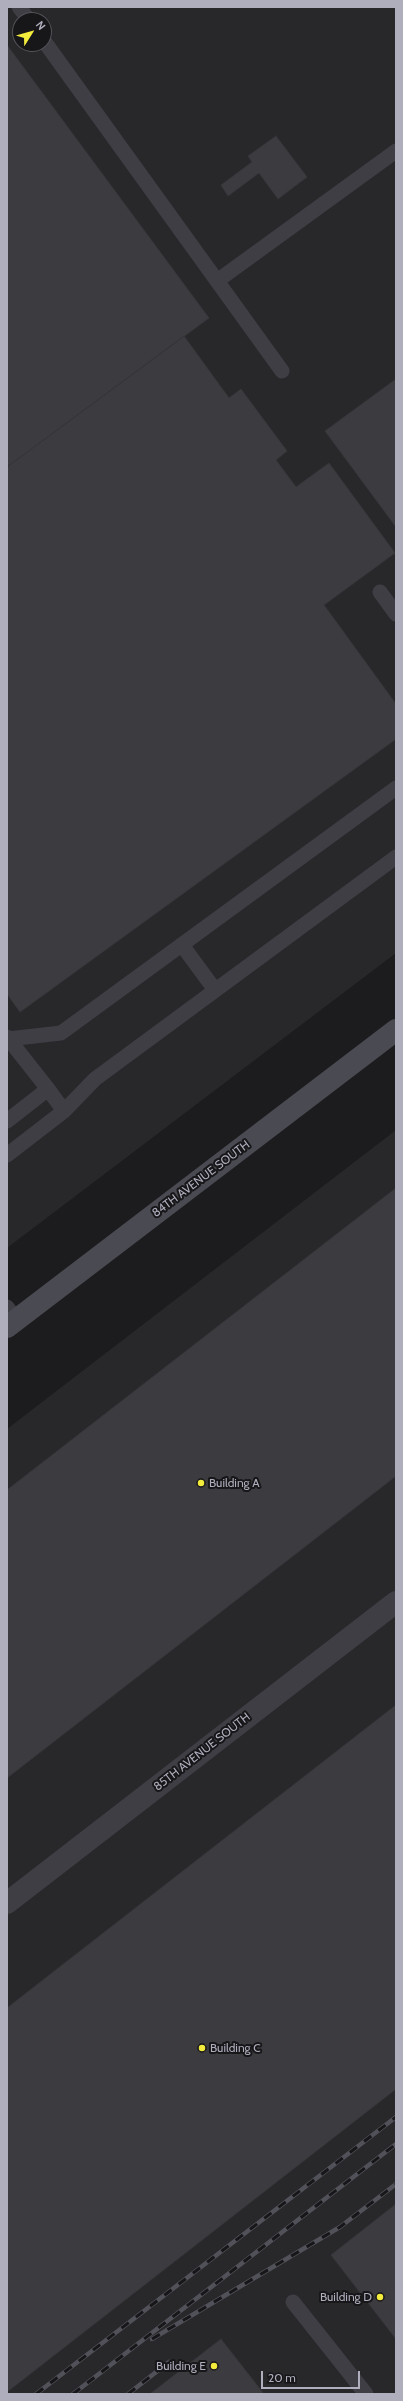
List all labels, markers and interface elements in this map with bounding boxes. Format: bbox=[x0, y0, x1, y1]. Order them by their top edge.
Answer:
north arrow bbox=[12, 12, 52, 52]
text: N bbox=[33, 18, 49, 33]
street label: 84TH AVENUE SOUTH bbox=[149, 1138, 253, 1220]
place label: Building A bbox=[209, 1476, 260, 1490]
marker: Building A bbox=[196, 1478, 206, 1488]
street label: 85TH AVENUE SOUTH bbox=[151, 1710, 253, 1794]
place label: Building C bbox=[210, 2041, 261, 2055]
marker: Building C bbox=[197, 2043, 207, 2053]
place label: Building D bbox=[320, 2290, 372, 2304]
marker: Building D bbox=[375, 2292, 385, 2302]
place label: Building E bbox=[156, 2359, 206, 2373]
marker: Building E bbox=[209, 2361, 219, 2371]
scale bar bbox=[263, 2363, 362, 2389]
text: 20 m bbox=[268, 2370, 296, 2385]

